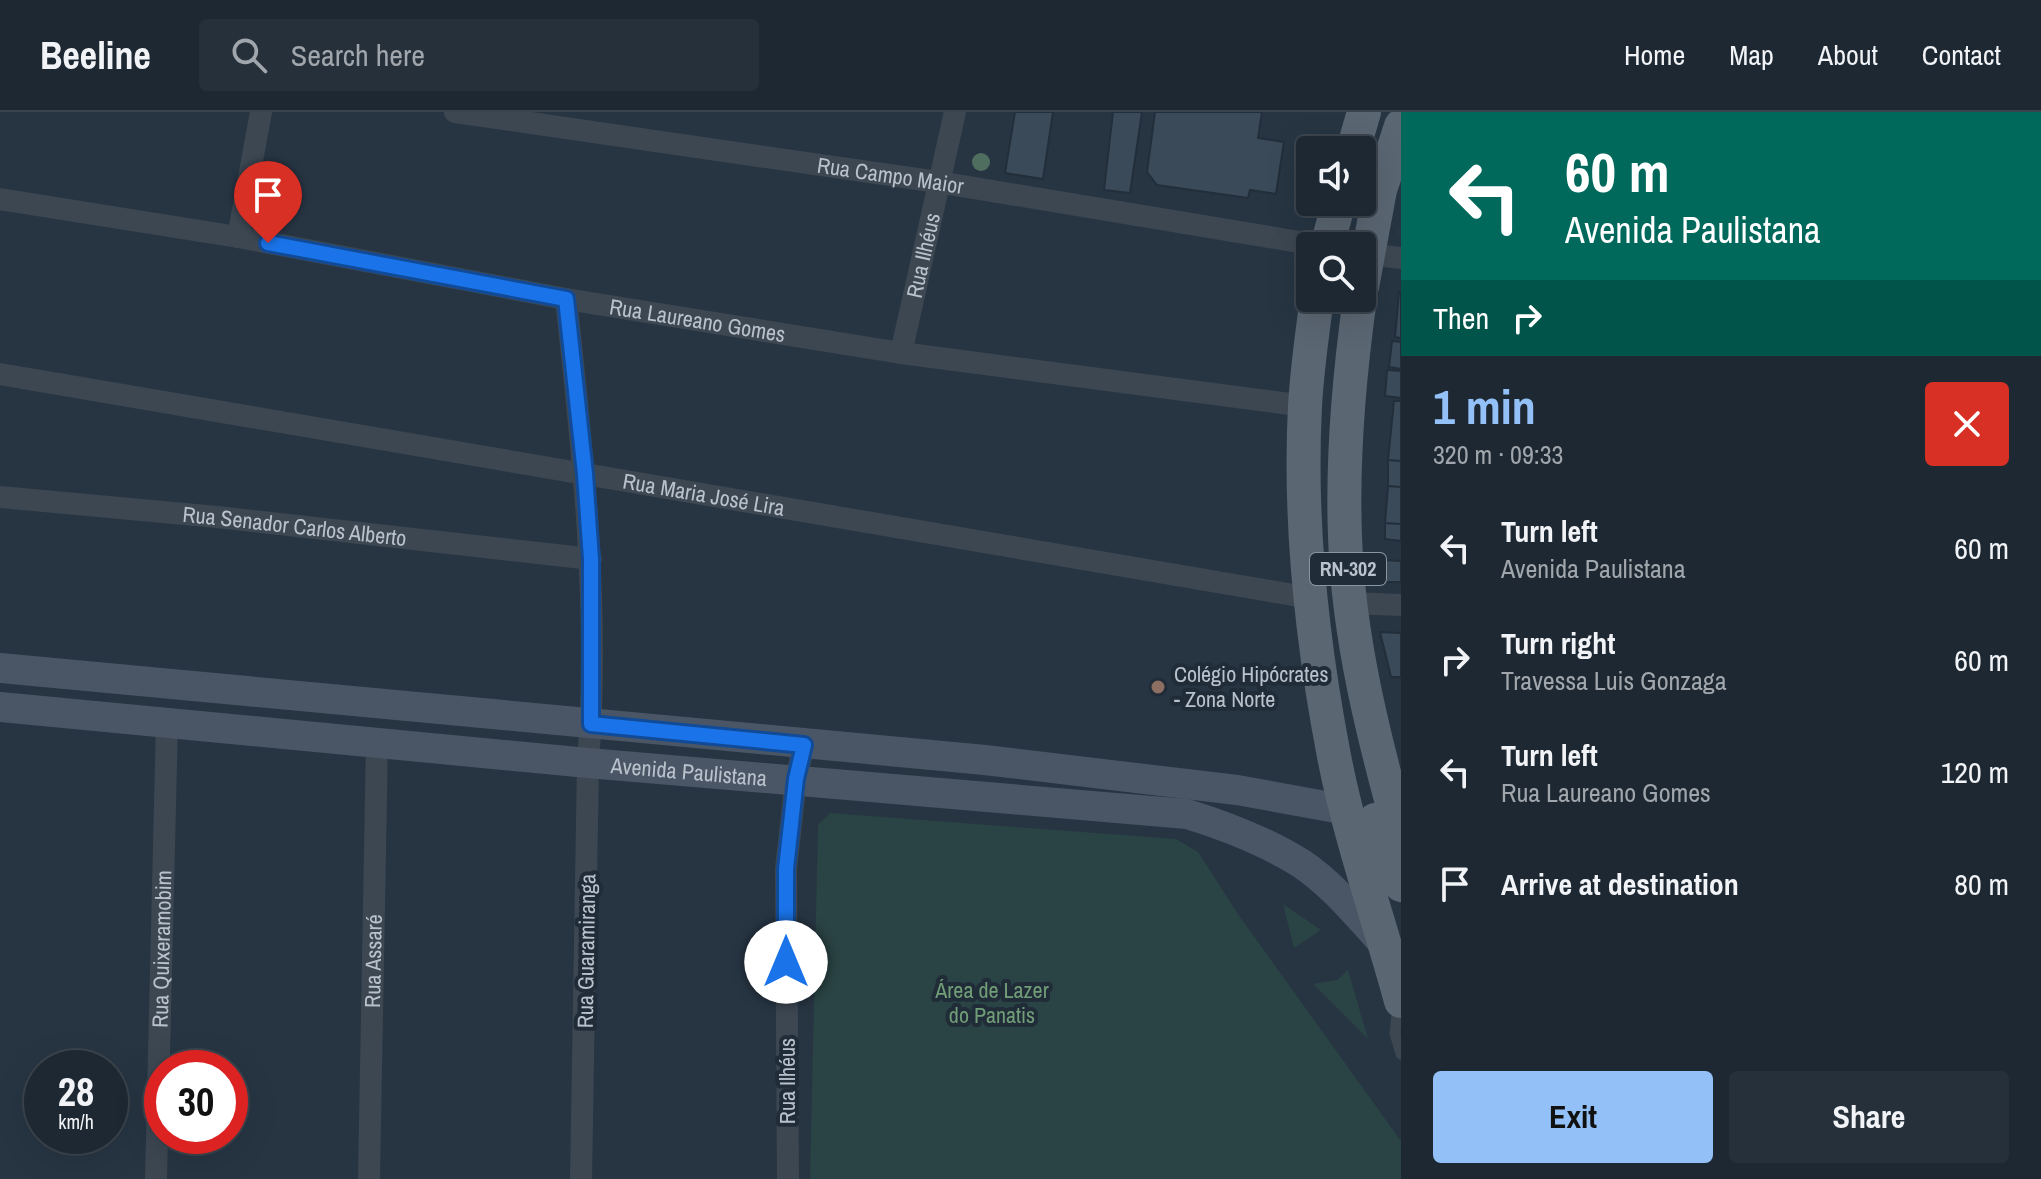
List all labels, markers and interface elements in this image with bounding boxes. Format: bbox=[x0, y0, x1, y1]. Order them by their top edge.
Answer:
search box bbox=[199, 19, 759, 91]
text: Beeline bbox=[40, 30, 151, 81]
icon: search bbox=[227, 33, 271, 77]
text: Search here bbox=[291, 35, 425, 75]
text: Home bbox=[1624, 36, 1685, 74]
text: Map bbox=[1729, 36, 1774, 74]
text: About bbox=[1818, 36, 1878, 74]
text: Contact bbox=[1922, 36, 2001, 74]
text: 60 m bbox=[1565, 134, 1670, 209]
map controls bbox=[1296, 136, 1376, 312]
button: sound bbox=[1296, 136, 1376, 216]
icon: left bbox=[1433, 144, 1537, 248]
street label: Rua Campo Maior bbox=[815, 150, 966, 201]
pin bbox=[234, 161, 302, 243]
icon: arrive bbox=[246, 173, 290, 217]
text: Avenida Paulistana bbox=[1565, 206, 1821, 254]
street label: Rua Ilhéus bbox=[899, 210, 947, 301]
button: search bbox=[1296, 232, 1376, 312]
street label: Rua Laureano Gomes bbox=[607, 291, 788, 349]
icon: right bbox=[1505, 296, 1549, 340]
text: Then bbox=[1433, 298, 1489, 338]
text: 1 min bbox=[1433, 374, 1536, 439]
button: close bbox=[1925, 382, 2009, 466]
text: 320 m · 09:33 bbox=[1433, 437, 1563, 472]
street label: Rua Maria José Lira bbox=[621, 466, 787, 523]
street label: Rua Senador Carlos Alberto bbox=[181, 499, 408, 553]
text: Turn left bbox=[1501, 511, 1598, 551]
icon: left bbox=[1433, 526, 1477, 570]
text: 60 m bbox=[1954, 528, 2009, 568]
text: Avenida Paulistana bbox=[1501, 551, 1686, 586]
road number: RN-302 bbox=[1310, 553, 1386, 585]
text: Turn right bbox=[1501, 623, 1615, 663]
icon: right bbox=[1433, 638, 1477, 682]
text: 60 m bbox=[1954, 640, 2009, 680]
place label: Colégio Hipócrates - Zona Norte bbox=[1174, 659, 1328, 714]
text: Travessa Luis Gonzaga bbox=[1501, 663, 1727, 698]
marker: Colégio Hipócrates - Zona Norte bbox=[1149, 678, 1167, 696]
text: Turn left bbox=[1501, 735, 1598, 775]
street label: Avenida Paulistana bbox=[609, 750, 768, 793]
icon: left bbox=[1433, 750, 1477, 794]
text: 120 m bbox=[1941, 752, 2009, 792]
text: Rua Laureano Gomes bbox=[1501, 775, 1711, 810]
icon: arrive bbox=[1433, 862, 1477, 906]
text: Arrive at destination bbox=[1501, 864, 1739, 904]
text: 80 m bbox=[1954, 864, 2009, 904]
street label: Rua Quixeramobim bbox=[145, 870, 178, 1028]
street label: Rua Guaramiranga bbox=[570, 874, 602, 1028]
street label: Rua Assaré bbox=[357, 914, 389, 1008]
position arrow bbox=[744, 920, 828, 1004]
park label: Área de Lazer do Panatis bbox=[934, 975, 1049, 1030]
street label: Rua Ilhéus bbox=[772, 1038, 802, 1124]
speed limit sign: 30 bbox=[144, 1050, 248, 1154]
text: 28 bbox=[58, 1065, 94, 1118]
button: Exit bbox=[1433, 1071, 1713, 1163]
button: Share bbox=[1729, 1071, 2009, 1163]
text: km/h bbox=[58, 1108, 94, 1135]

